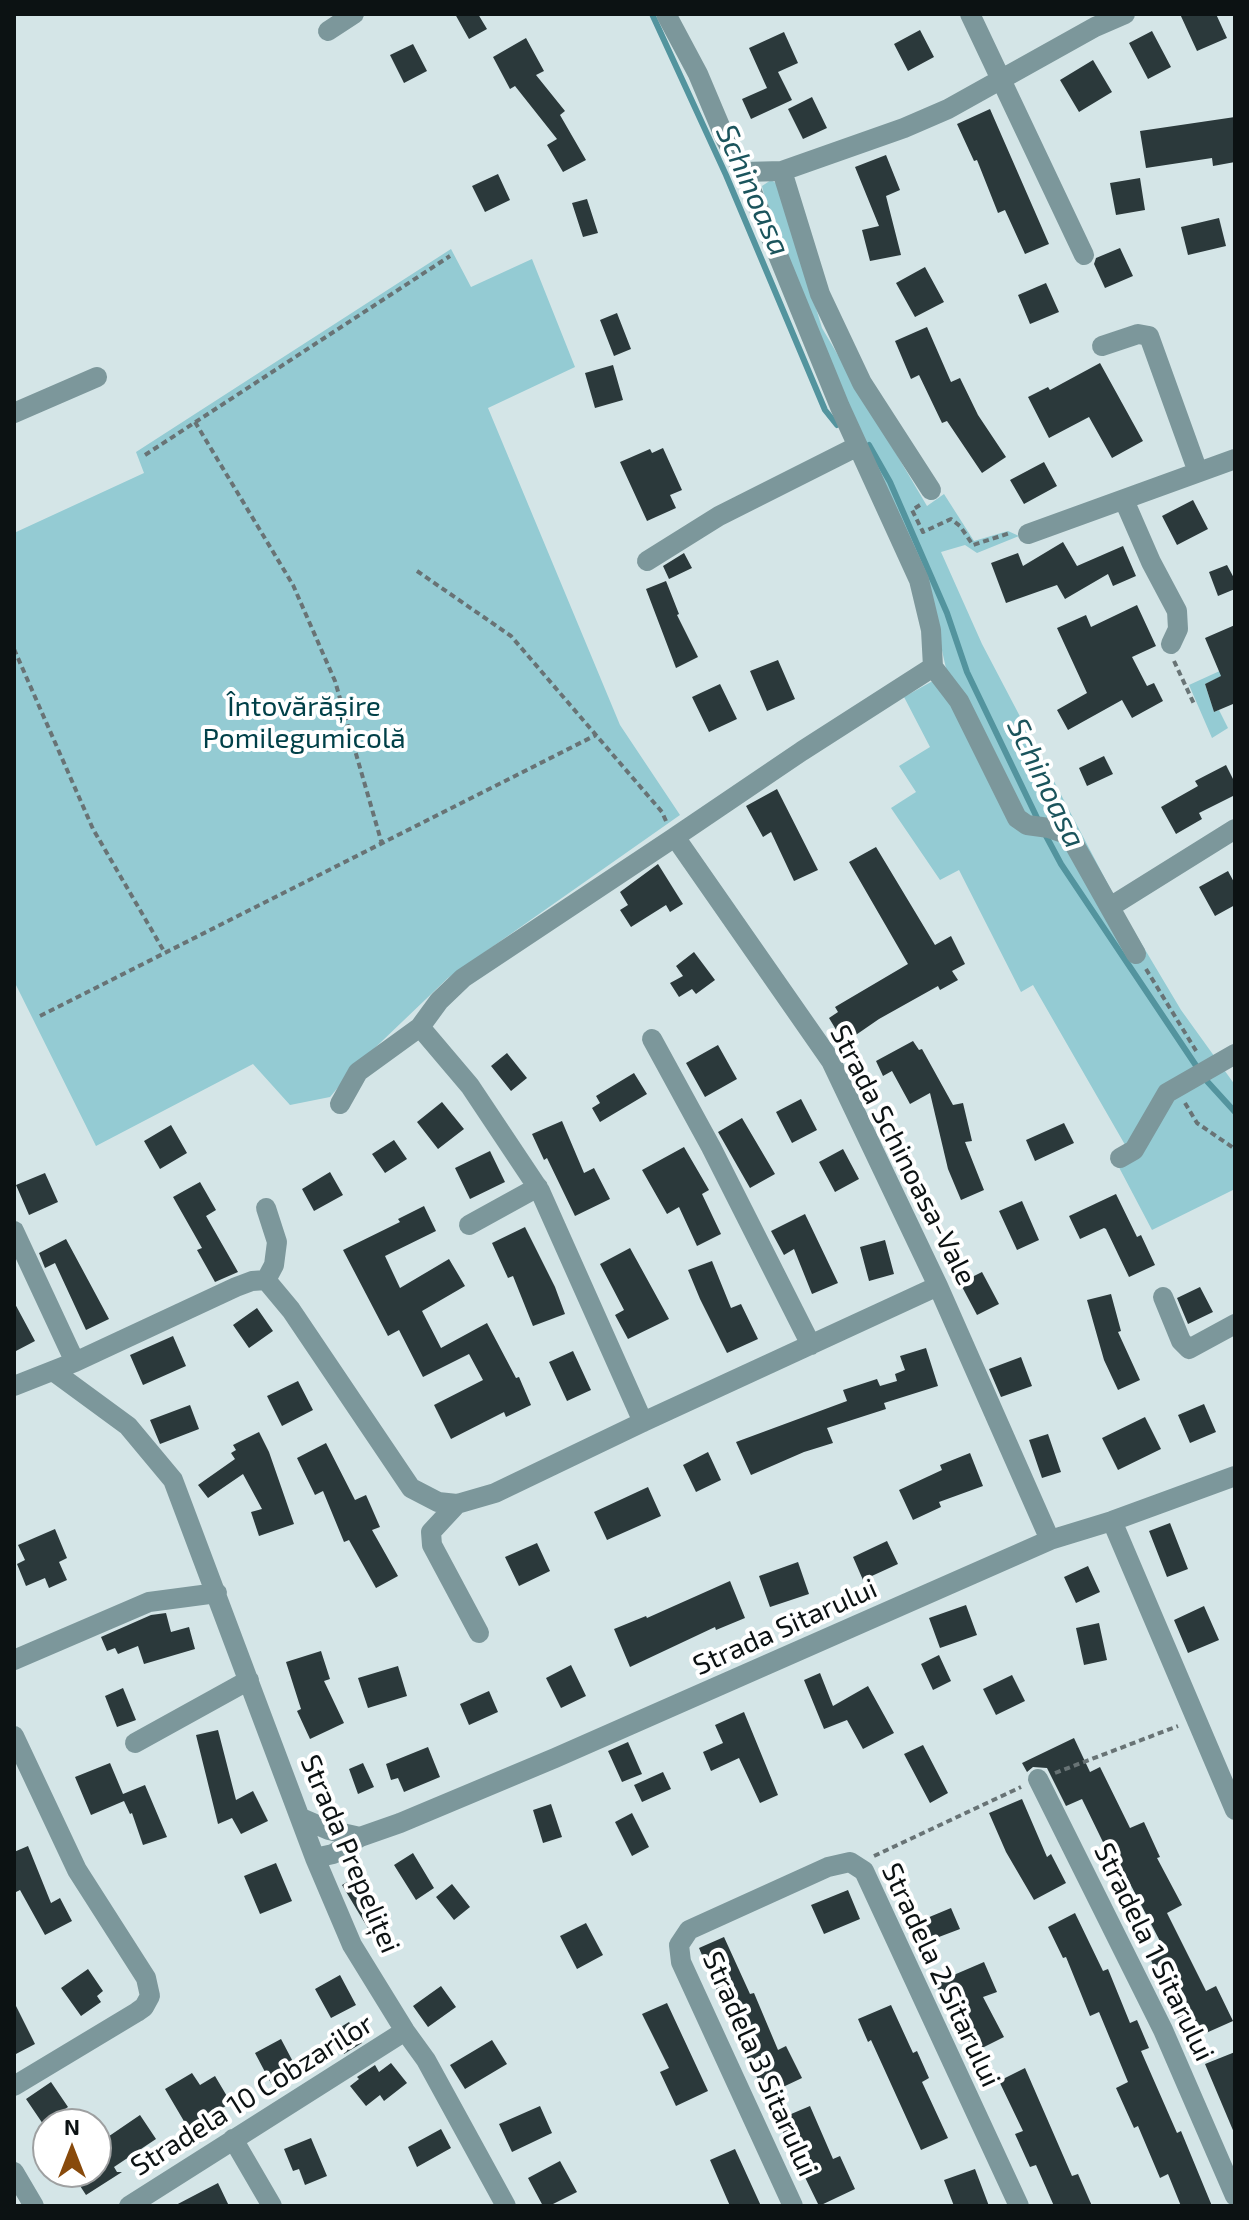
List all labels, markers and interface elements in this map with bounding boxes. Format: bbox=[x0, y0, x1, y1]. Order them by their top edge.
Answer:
water label: Schinoasa bbox=[708, 119, 798, 261]
park label: Întovărășire Pomilegumicolă bbox=[202, 690, 406, 756]
water label: Schinoasa bbox=[999, 712, 1093, 854]
street label: Strada Schinoasa-Vale bbox=[823, 1019, 983, 1291]
street label: Strada Sitarului bbox=[688, 1571, 882, 1683]
street label: Strada Prepeliței bbox=[293, 1750, 407, 1958]
street label: Stradela 1 Sitarului bbox=[1087, 1838, 1221, 2066]
street label: Stradela 2 Sitarului bbox=[874, 1858, 1008, 2092]
street label: Stradela 3 Sitarului bbox=[695, 1946, 825, 2182]
street label: Stradela 10 Cobzarilor bbox=[125, 2007, 379, 2183]
north arrow bbox=[32, 2108, 112, 2188]
text: N bbox=[64, 2113, 80, 2139]

